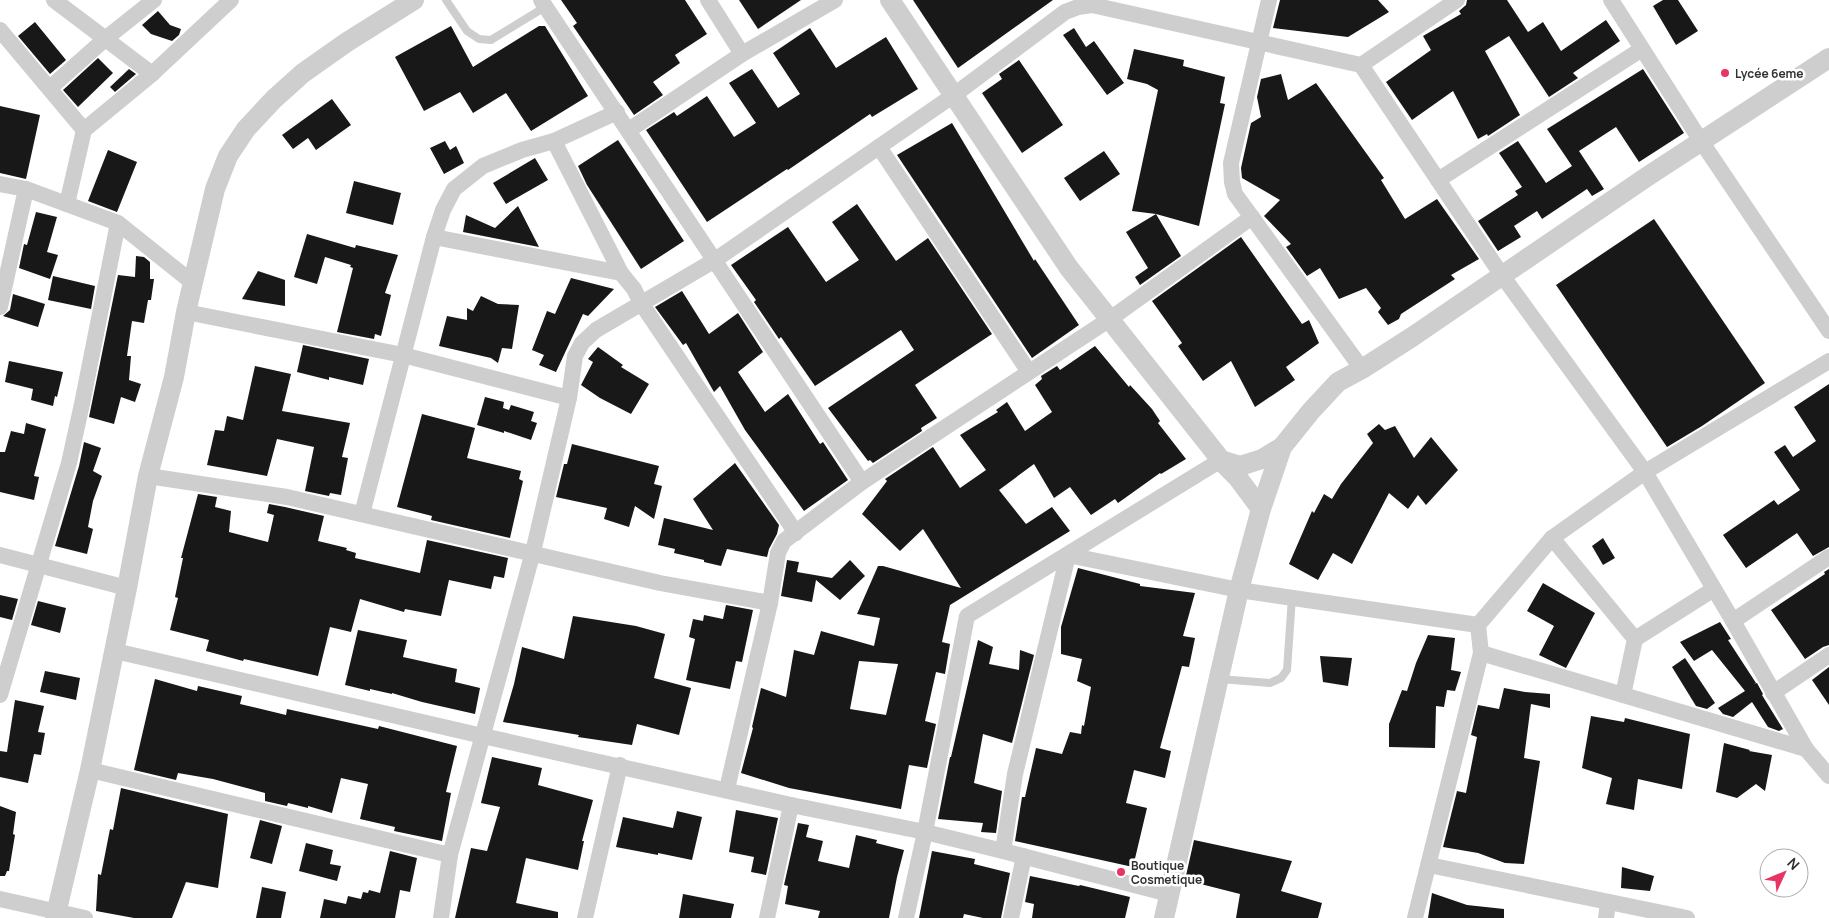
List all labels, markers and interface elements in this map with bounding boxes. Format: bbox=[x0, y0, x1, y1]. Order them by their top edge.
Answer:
place label: Lycée 6eme bbox=[1735, 65, 1803, 82]
marker: Lycée 6eme bbox=[1719, 67, 1731, 79]
north arrow bbox=[1759, 848, 1809, 898]
text: N bbox=[1783, 853, 1804, 874]
place label: Boutique Cosmetique bbox=[1131, 857, 1202, 888]
marker: Boutique Cosmetique bbox=[1115, 866, 1127, 878]

